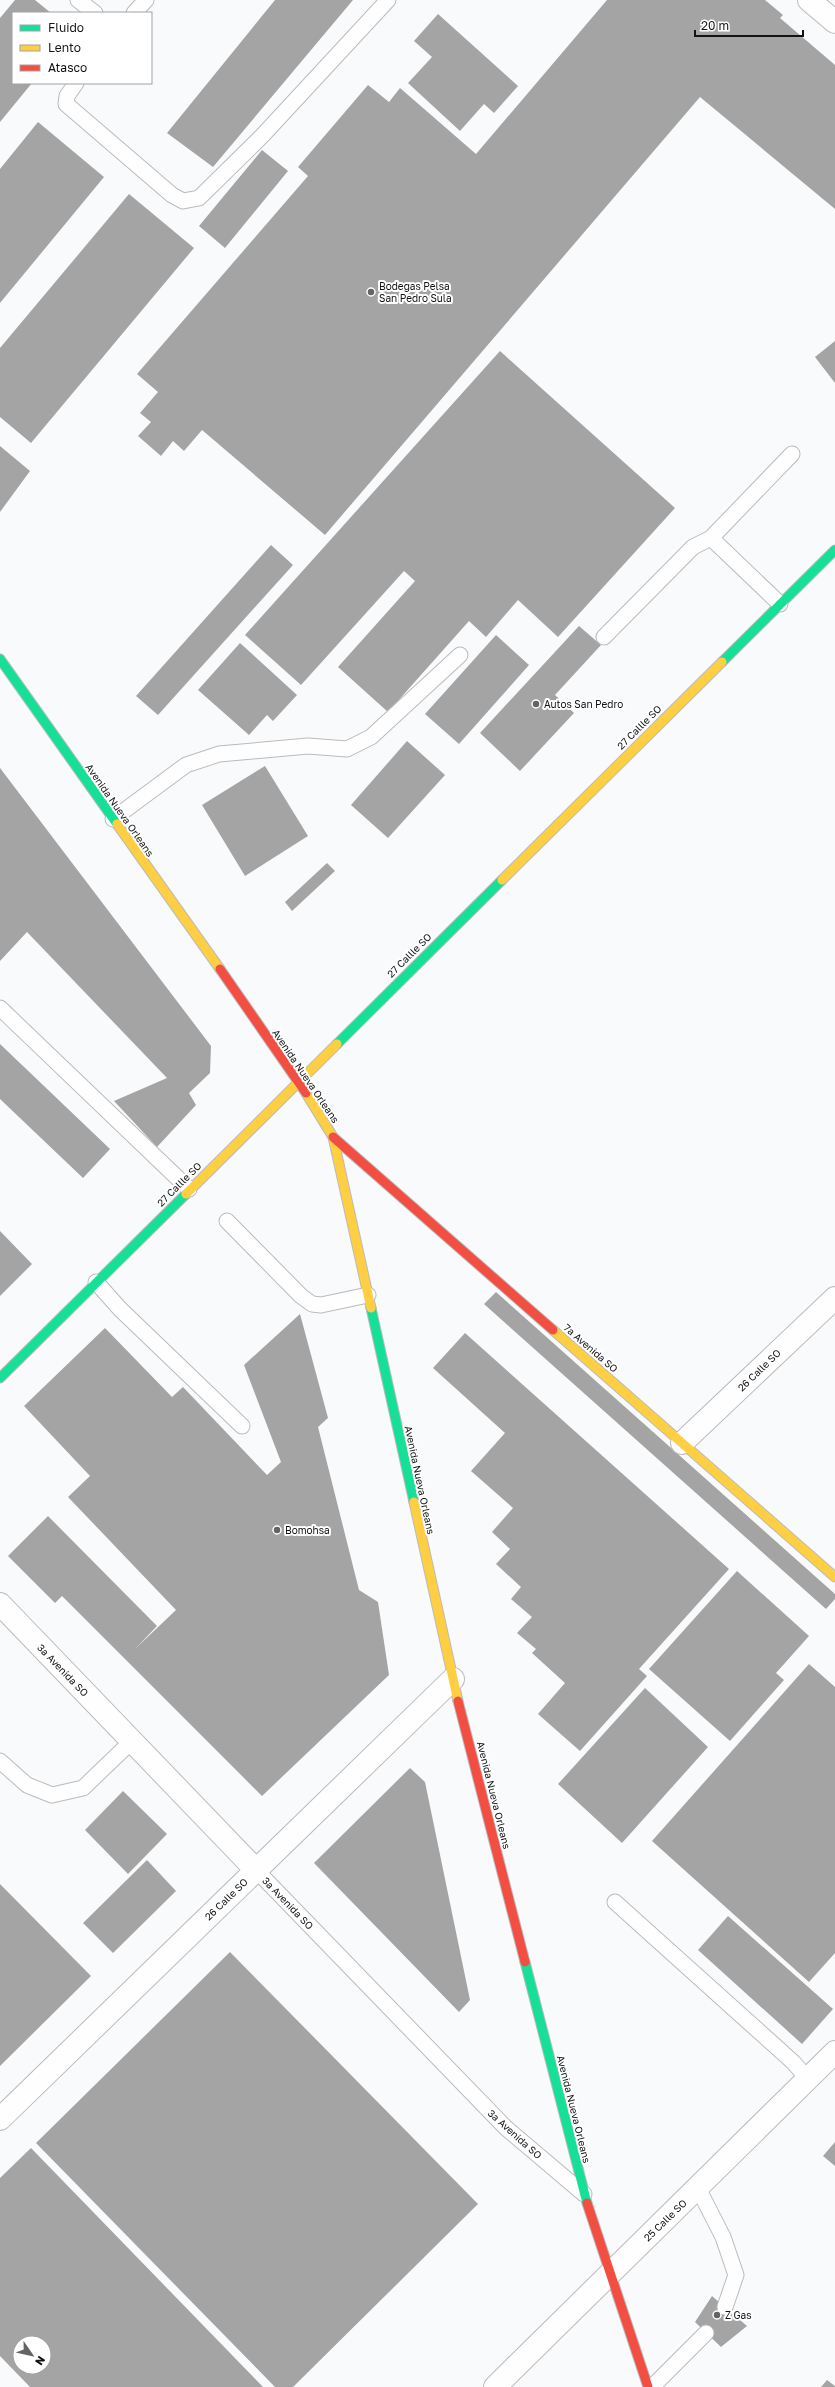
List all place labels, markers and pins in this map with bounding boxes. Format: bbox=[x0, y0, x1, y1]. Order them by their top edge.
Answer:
place label: Bodegas Pelsa San Pedro Sula bbox=[379, 280, 452, 304]
marker: Bodegas Pelsa San Pedro Sula bbox=[366, 287, 376, 297]
place label: Autos San Pedro bbox=[544, 698, 623, 710]
marker: Autos San Pedro bbox=[531, 699, 541, 709]
place label: Bomohsa bbox=[285, 1524, 330, 1536]
marker: Bomohsa bbox=[272, 1525, 282, 1535]
place label: Z Gas bbox=[725, 2309, 752, 2321]
marker: Z Gas bbox=[712, 2310, 722, 2320]

